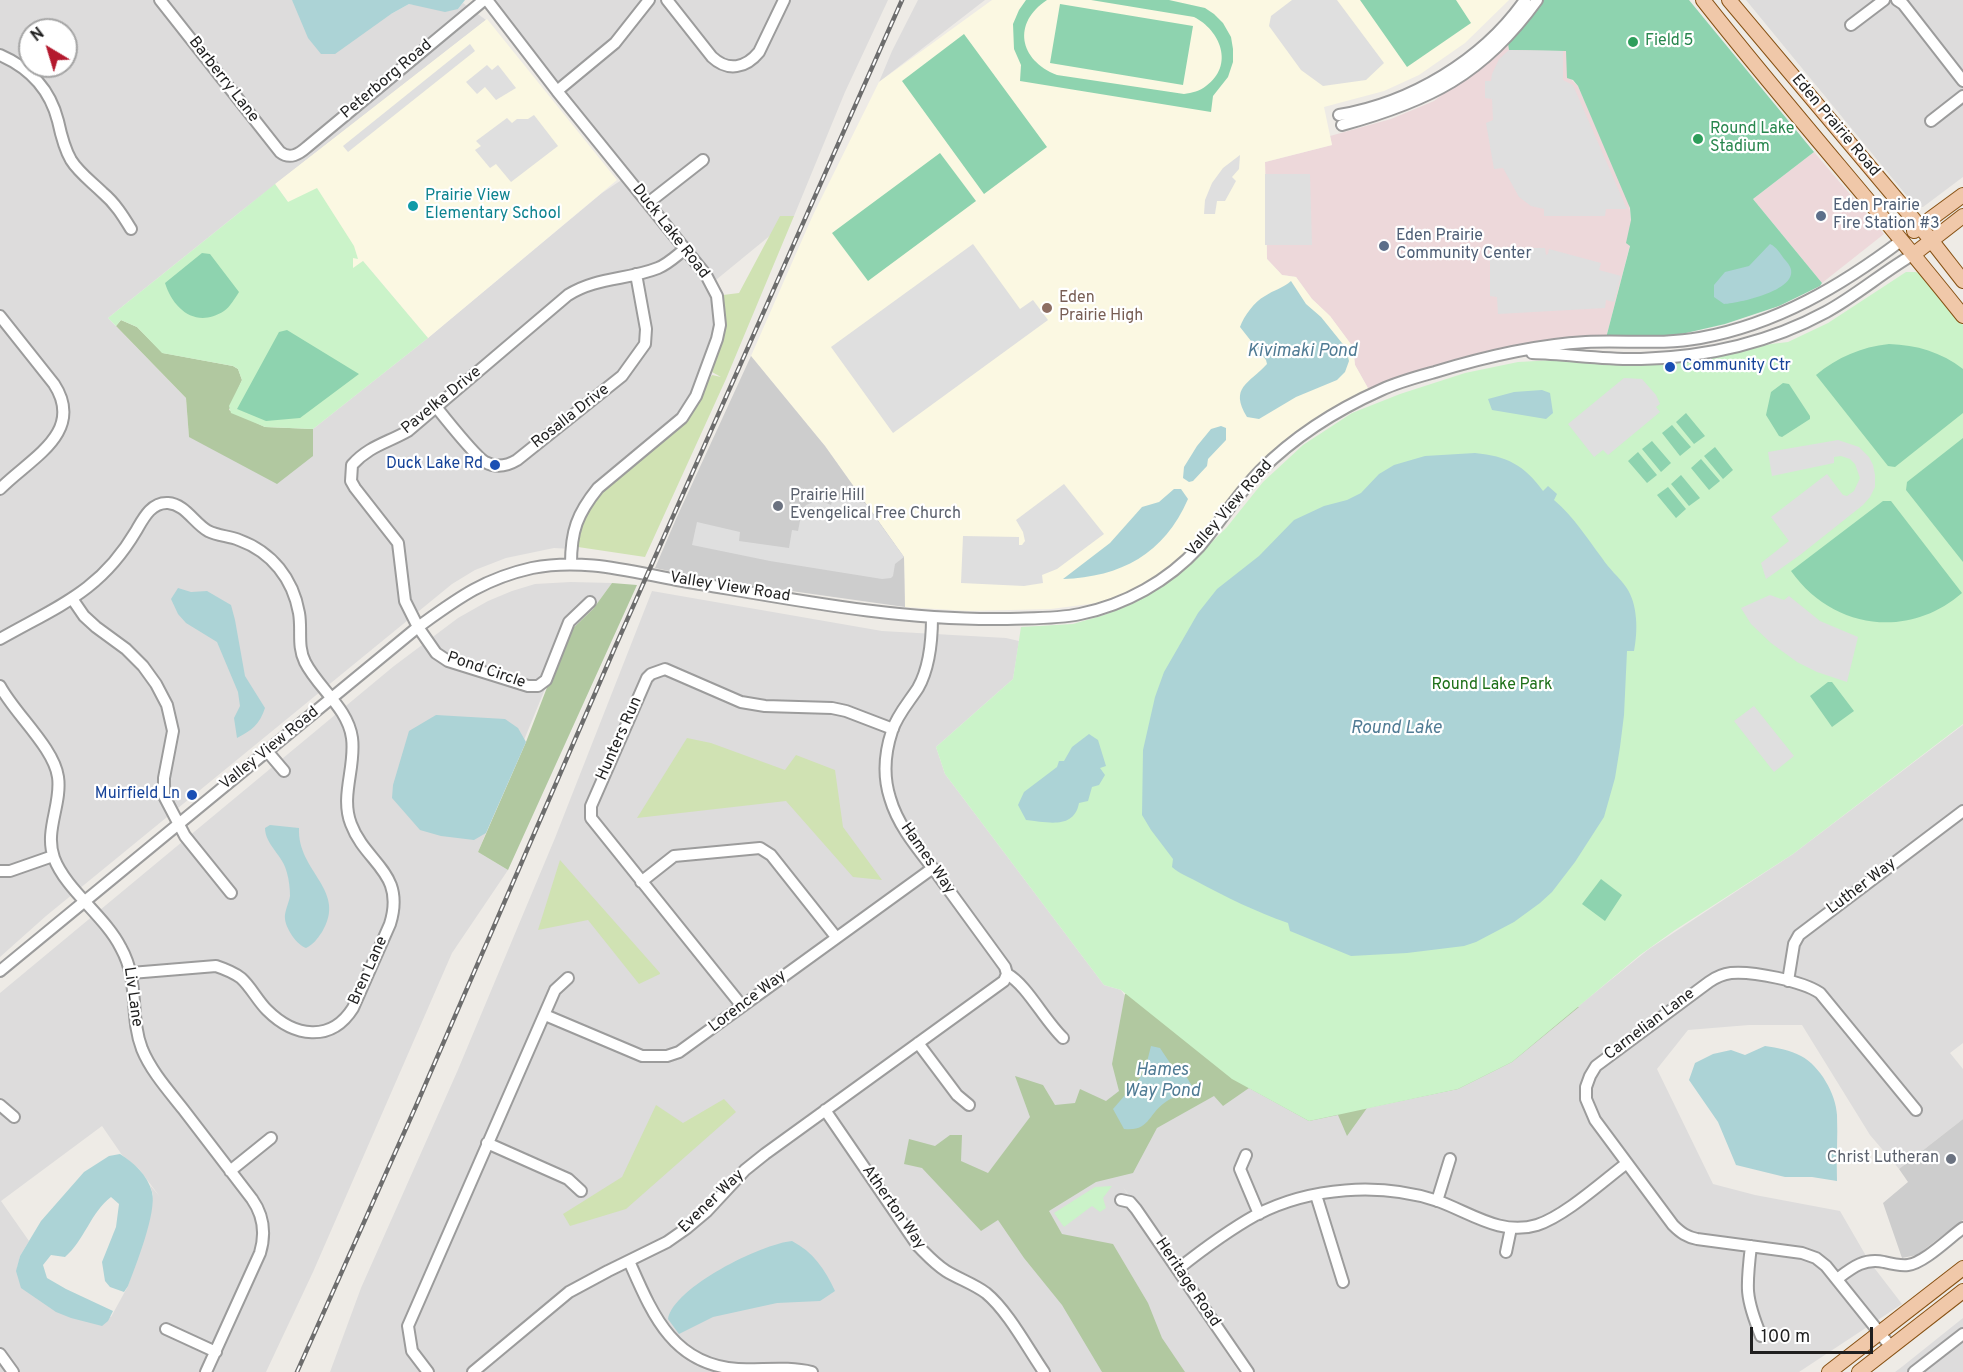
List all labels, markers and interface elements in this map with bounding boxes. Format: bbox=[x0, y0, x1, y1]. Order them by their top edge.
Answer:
north arrow bbox=[18, 18, 78, 78]
text: N bbox=[27, 24, 49, 47]
place label: Field 5 bbox=[1645, 32, 1694, 52]
street label: Barberry Lane bbox=[184, 33, 262, 127]
marker: Field 5 bbox=[1626, 35, 1640, 49]
street label: Peterborg Road bbox=[338, 36, 436, 124]
street label: Eden Prairie Road bbox=[1787, 71, 1883, 181]
place label: Round Lake Stadium bbox=[1710, 120, 1794, 158]
marker: Round Lake Stadium bbox=[1691, 132, 1705, 146]
street label: Duck Lake Road bbox=[627, 181, 713, 283]
place label: Prairie View Elementary School bbox=[425, 187, 561, 225]
place label: Eden Prairie Fire Station #3 bbox=[1833, 197, 1940, 235]
marker: Prairie View Elementary School bbox=[406, 199, 420, 213]
marker: Eden Prairie Fire Station #3 bbox=[1814, 209, 1828, 223]
place label: Eden Prairie Community Center bbox=[1396, 227, 1532, 265]
marker: Eden Prairie Community Center bbox=[1377, 239, 1391, 253]
place label: Eden Prairie High bbox=[1059, 289, 1143, 327]
marker: Eden Prairie High bbox=[1040, 301, 1054, 315]
water label: Kivimaki Pond bbox=[1247, 341, 1357, 363]
place label: Community Ctr bbox=[1682, 357, 1791, 377]
marker: Community Ctr bbox=[1663, 360, 1677, 374]
street label: Pavelka Drive bbox=[398, 363, 486, 439]
street label: Rosalla Drive bbox=[528, 381, 614, 453]
place label: Duck Lake Rd bbox=[386, 455, 483, 475]
street label: Valley View Road bbox=[1183, 457, 1277, 561]
marker: Duck Lake Rd bbox=[488, 458, 502, 472]
place label: Prairie Hill Evengelical Free Church bbox=[790, 487, 961, 525]
marker: Prairie Hill Evengelical Free Church bbox=[771, 499, 785, 513]
street label: Valley View Road bbox=[668, 569, 792, 607]
street label: Pond Circle bbox=[444, 649, 528, 693]
park label: Round Lake Park bbox=[1431, 676, 1553, 696]
street label: Hunters Run bbox=[593, 694, 647, 784]
street label: Valley View Road bbox=[217, 703, 323, 795]
water label: Round Lake bbox=[1351, 718, 1441, 740]
place label: Muirfield Ln bbox=[95, 785, 180, 805]
marker: Muirfield Ln bbox=[185, 788, 199, 802]
street label: Hames Way bbox=[895, 820, 959, 898]
street label: Luther Way bbox=[1824, 855, 1900, 919]
street label: Bren Lane bbox=[345, 934, 393, 1008]
street label: Liv Lane bbox=[118, 966, 146, 1028]
street label: Lorence Way bbox=[705, 967, 791, 1037]
street label: Carnelian Lane bbox=[1601, 985, 1699, 1065]
water label: Hames Way Pond bbox=[1124, 1060, 1200, 1102]
place label: Christ Lutheran bbox=[1827, 1149, 1939, 1169]
marker: Christ Lutheran bbox=[1944, 1152, 1958, 1166]
street label: Atherton Way bbox=[857, 1162, 929, 1254]
street label: Evener Way bbox=[675, 1166, 749, 1238]
street label: Heritage Road bbox=[1150, 1235, 1224, 1331]
scale bar bbox=[1753, 1315, 1876, 1353]
text: 100 m bbox=[1761, 1326, 1810, 1349]

